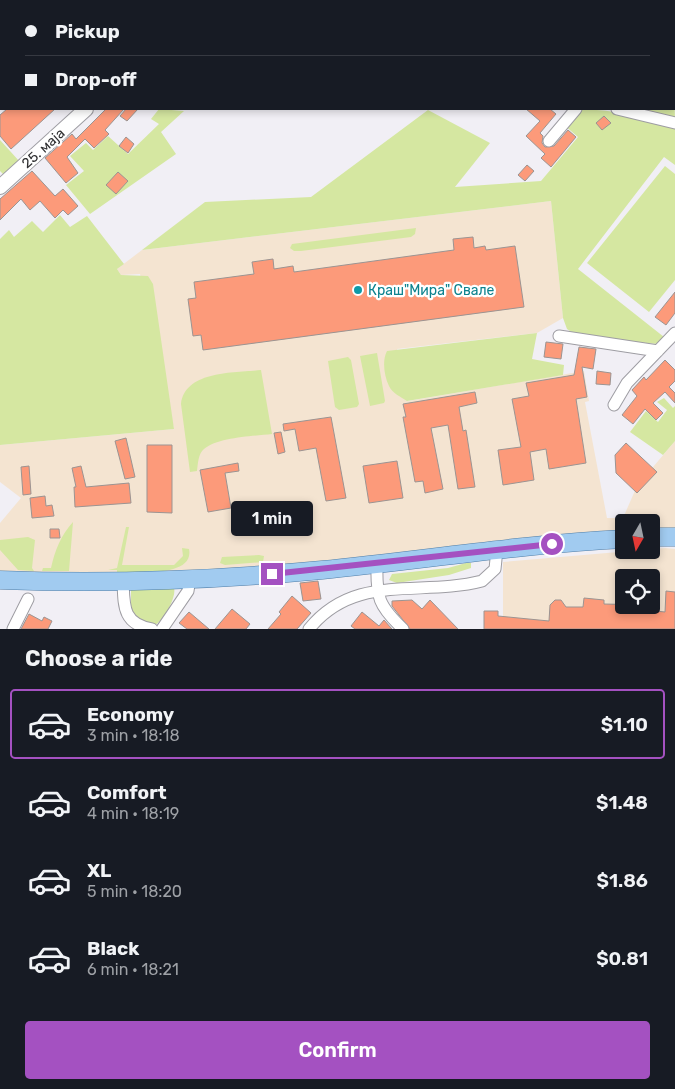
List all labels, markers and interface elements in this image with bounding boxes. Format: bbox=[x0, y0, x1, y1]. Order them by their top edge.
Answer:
text: Pickup bbox=[55, 20, 120, 43]
text: Drop-off bbox=[55, 68, 137, 91]
street label: 25. маја bbox=[18, 125, 68, 172]
place label: Краш"Мира" Свале bbox=[368, 282, 495, 299]
marker: Краш"Мира" Свале bbox=[352, 284, 364, 296]
callout: 1 min bbox=[231, 502, 313, 536]
text: 1 min bbox=[252, 509, 292, 528]
north arrow bbox=[615, 514, 660, 559]
map controls bbox=[615, 514, 660, 614]
route start bbox=[541, 533, 563, 555]
route end bbox=[261, 563, 283, 585]
button: locate bbox=[615, 569, 660, 614]
text: Choose a ride bbox=[25, 645, 172, 672]
icon: car bbox=[27, 702, 72, 747]
text: Economy bbox=[87, 703, 174, 726]
text: $1.10 bbox=[601, 713, 648, 736]
text: 3 min · 18:18 bbox=[87, 726, 180, 745]
icon: car bbox=[27, 780, 72, 825]
text: Comfort bbox=[87, 781, 167, 804]
text: $1.48 bbox=[596, 791, 648, 814]
text: 4 min · 18:19 bbox=[87, 804, 179, 823]
icon: car bbox=[27, 858, 72, 903]
text: XL bbox=[87, 859, 111, 882]
text: $1.86 bbox=[597, 869, 648, 892]
text: 5 min · 18:20 bbox=[87, 882, 182, 901]
icon: car bbox=[27, 936, 72, 981]
text: Black bbox=[87, 937, 139, 960]
text: $0.81 bbox=[596, 947, 648, 970]
text: 6 min · 18:21 bbox=[87, 960, 179, 979]
button: Confirm bbox=[25, 1021, 650, 1079]

